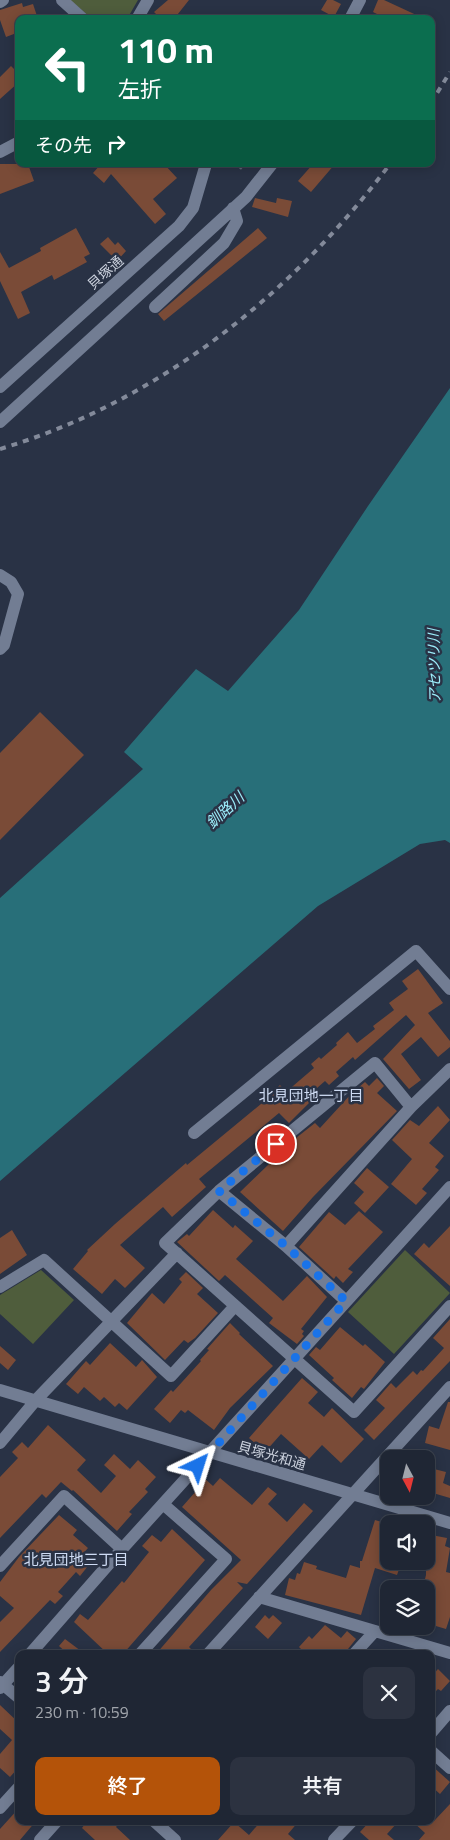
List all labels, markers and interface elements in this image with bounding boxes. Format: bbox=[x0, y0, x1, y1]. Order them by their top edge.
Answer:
text: 110 m bbox=[118, 23, 214, 77]
icon: left bbox=[35, 35, 100, 100]
text: 左折 bbox=[118, 72, 162, 106]
text: その先 bbox=[35, 130, 92, 159]
icon: right bbox=[102, 130, 130, 158]
street label: 貝塚通 bbox=[82, 250, 128, 294]
water label: アセツリ川 bbox=[422, 626, 446, 704]
water label: 釧路川 bbox=[201, 785, 251, 834]
district label: 北見団地一丁目 bbox=[258, 1084, 364, 1107]
pin bbox=[255, 1123, 297, 1165]
icon: arrive bbox=[262, 1130, 290, 1158]
street label: 貝塚光和通 bbox=[235, 1435, 309, 1475]
position arrow bbox=[171, 1439, 223, 1491]
north arrow bbox=[380, 1450, 435, 1505]
map controls bbox=[380, 1450, 435, 1635]
button: sound bbox=[380, 1515, 435, 1570]
district label: 北見団地三丁目 bbox=[23, 1548, 129, 1571]
button: layers bbox=[380, 1580, 435, 1635]
text: 3 分 bbox=[35, 1658, 88, 1704]
button: close bbox=[363, 1667, 415, 1719]
text: 230 m · 10:59 bbox=[35, 1700, 129, 1724]
button: 終了 bbox=[35, 1757, 220, 1815]
button: 共有 bbox=[230, 1757, 415, 1815]

